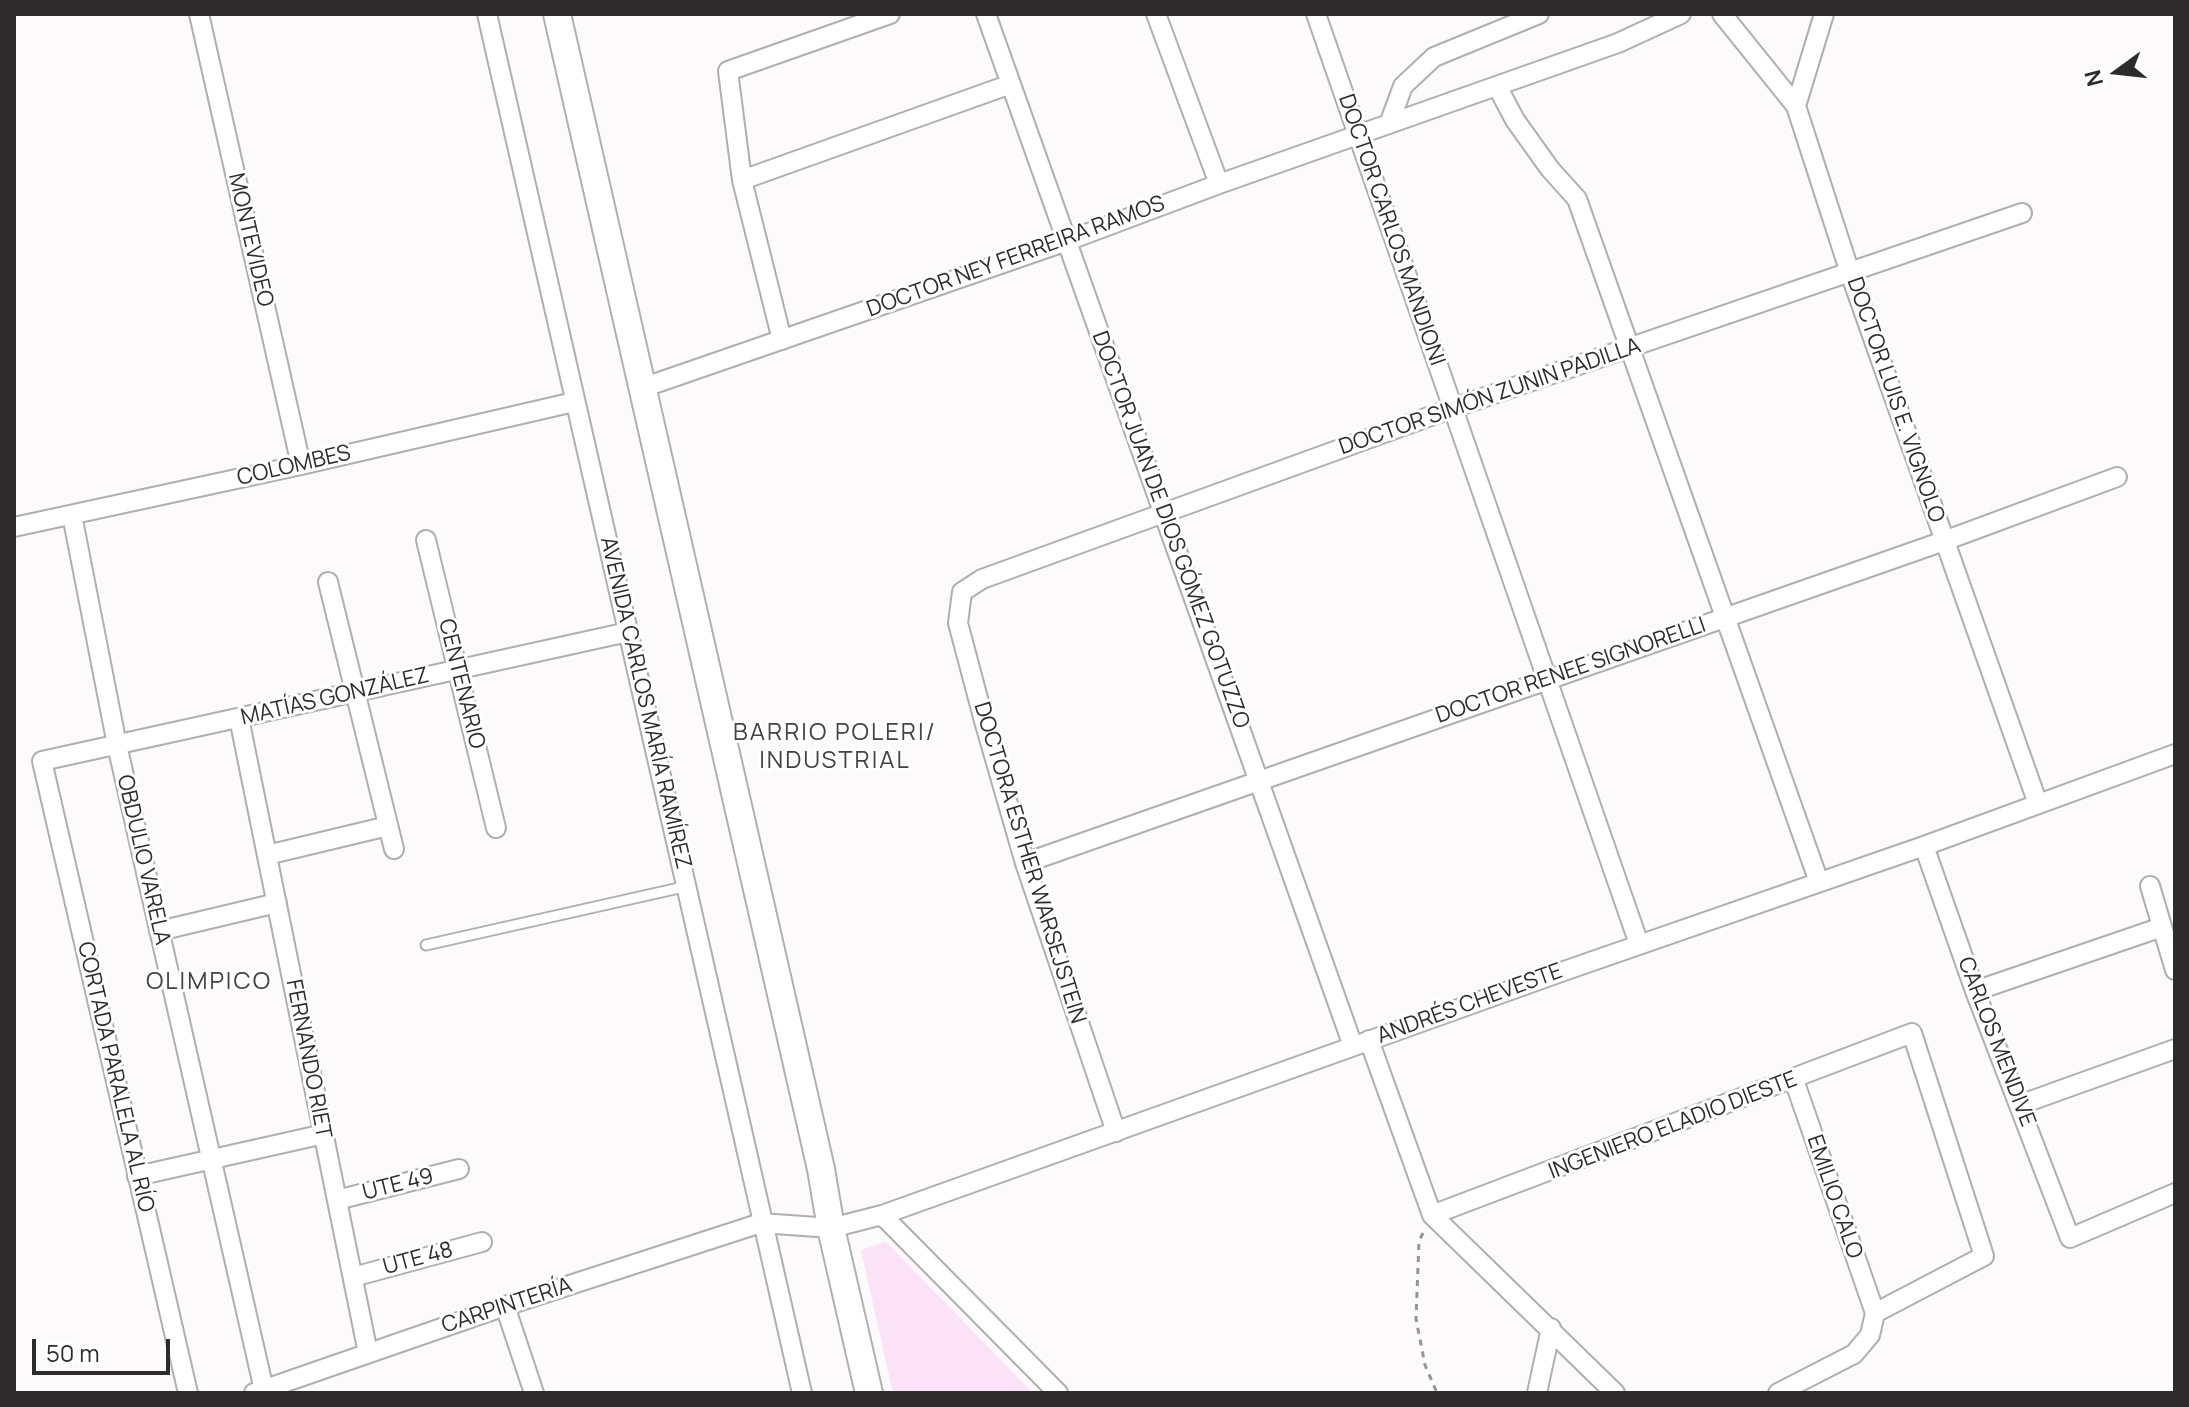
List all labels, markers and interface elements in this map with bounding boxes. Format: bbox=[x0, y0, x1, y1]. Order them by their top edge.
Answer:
north arrow bbox=[2077, 32, 2157, 112]
text: N bbox=[2077, 67, 2110, 90]
street label: DOCTOR CARLOS MANDIONI bbox=[1332, 91, 1450, 369]
street label: MONTEVIDEO bbox=[222, 171, 278, 309]
street label: DOCTOR NEY FERREIRA RAMOS bbox=[863, 191, 1169, 323]
street label: DOCTOR LUIS E. VIGNOLO bbox=[1841, 274, 1949, 526]
street label: DOCTOR JUAN DE DIOS GÓMEZ GOTUZZO bbox=[1086, 328, 1254, 732]
street label: DOCTOR SIMÓN ZUNIN PADILLA bbox=[1336, 333, 1644, 461]
street label: COLOMBES bbox=[235, 440, 353, 492]
street label: AVENIDA CARLOS MARÍA RAMÍREZ bbox=[594, 534, 696, 872]
street label: DOCTOR RENEE SIGNORELLI bbox=[1432, 612, 1710, 730]
street label: CENTENARIO bbox=[432, 616, 490, 752]
street label: MATÍAS GONZÁLEZ bbox=[238, 663, 432, 731]
street label: DOCTORA ESTHER WARSEJSTEIN bbox=[967, 699, 1091, 1027]
district label: BARRIO POLERI/ INDUSTRIAL bbox=[733, 719, 937, 775]
street label: OBDULIO VARELA bbox=[111, 772, 175, 948]
street label: CORTADA PARALELA AL RÍO bbox=[71, 939, 159, 1215]
street label: CARLOS MENDIVE bbox=[1951, 953, 2041, 1131]
street label: ANDRÉS CHEVESTE bbox=[1374, 958, 1566, 1050]
district label: OLIMPICO bbox=[146, 968, 272, 996]
street label: FERNANDO RIET bbox=[280, 977, 336, 1141]
street label: INGENIERO ELADIO DIESTE bbox=[1545, 1066, 1801, 1186]
street label: EMILIO CALO bbox=[1801, 1132, 1867, 1262]
street label: UTE 49 bbox=[360, 1163, 436, 1207]
street label: UTE 48 bbox=[380, 1237, 456, 1281]
street label: CARPINTERÍA bbox=[439, 1273, 575, 1339]
scale bar bbox=[36, 1323, 174, 1373]
text: 50 m bbox=[46, 1336, 100, 1369]

